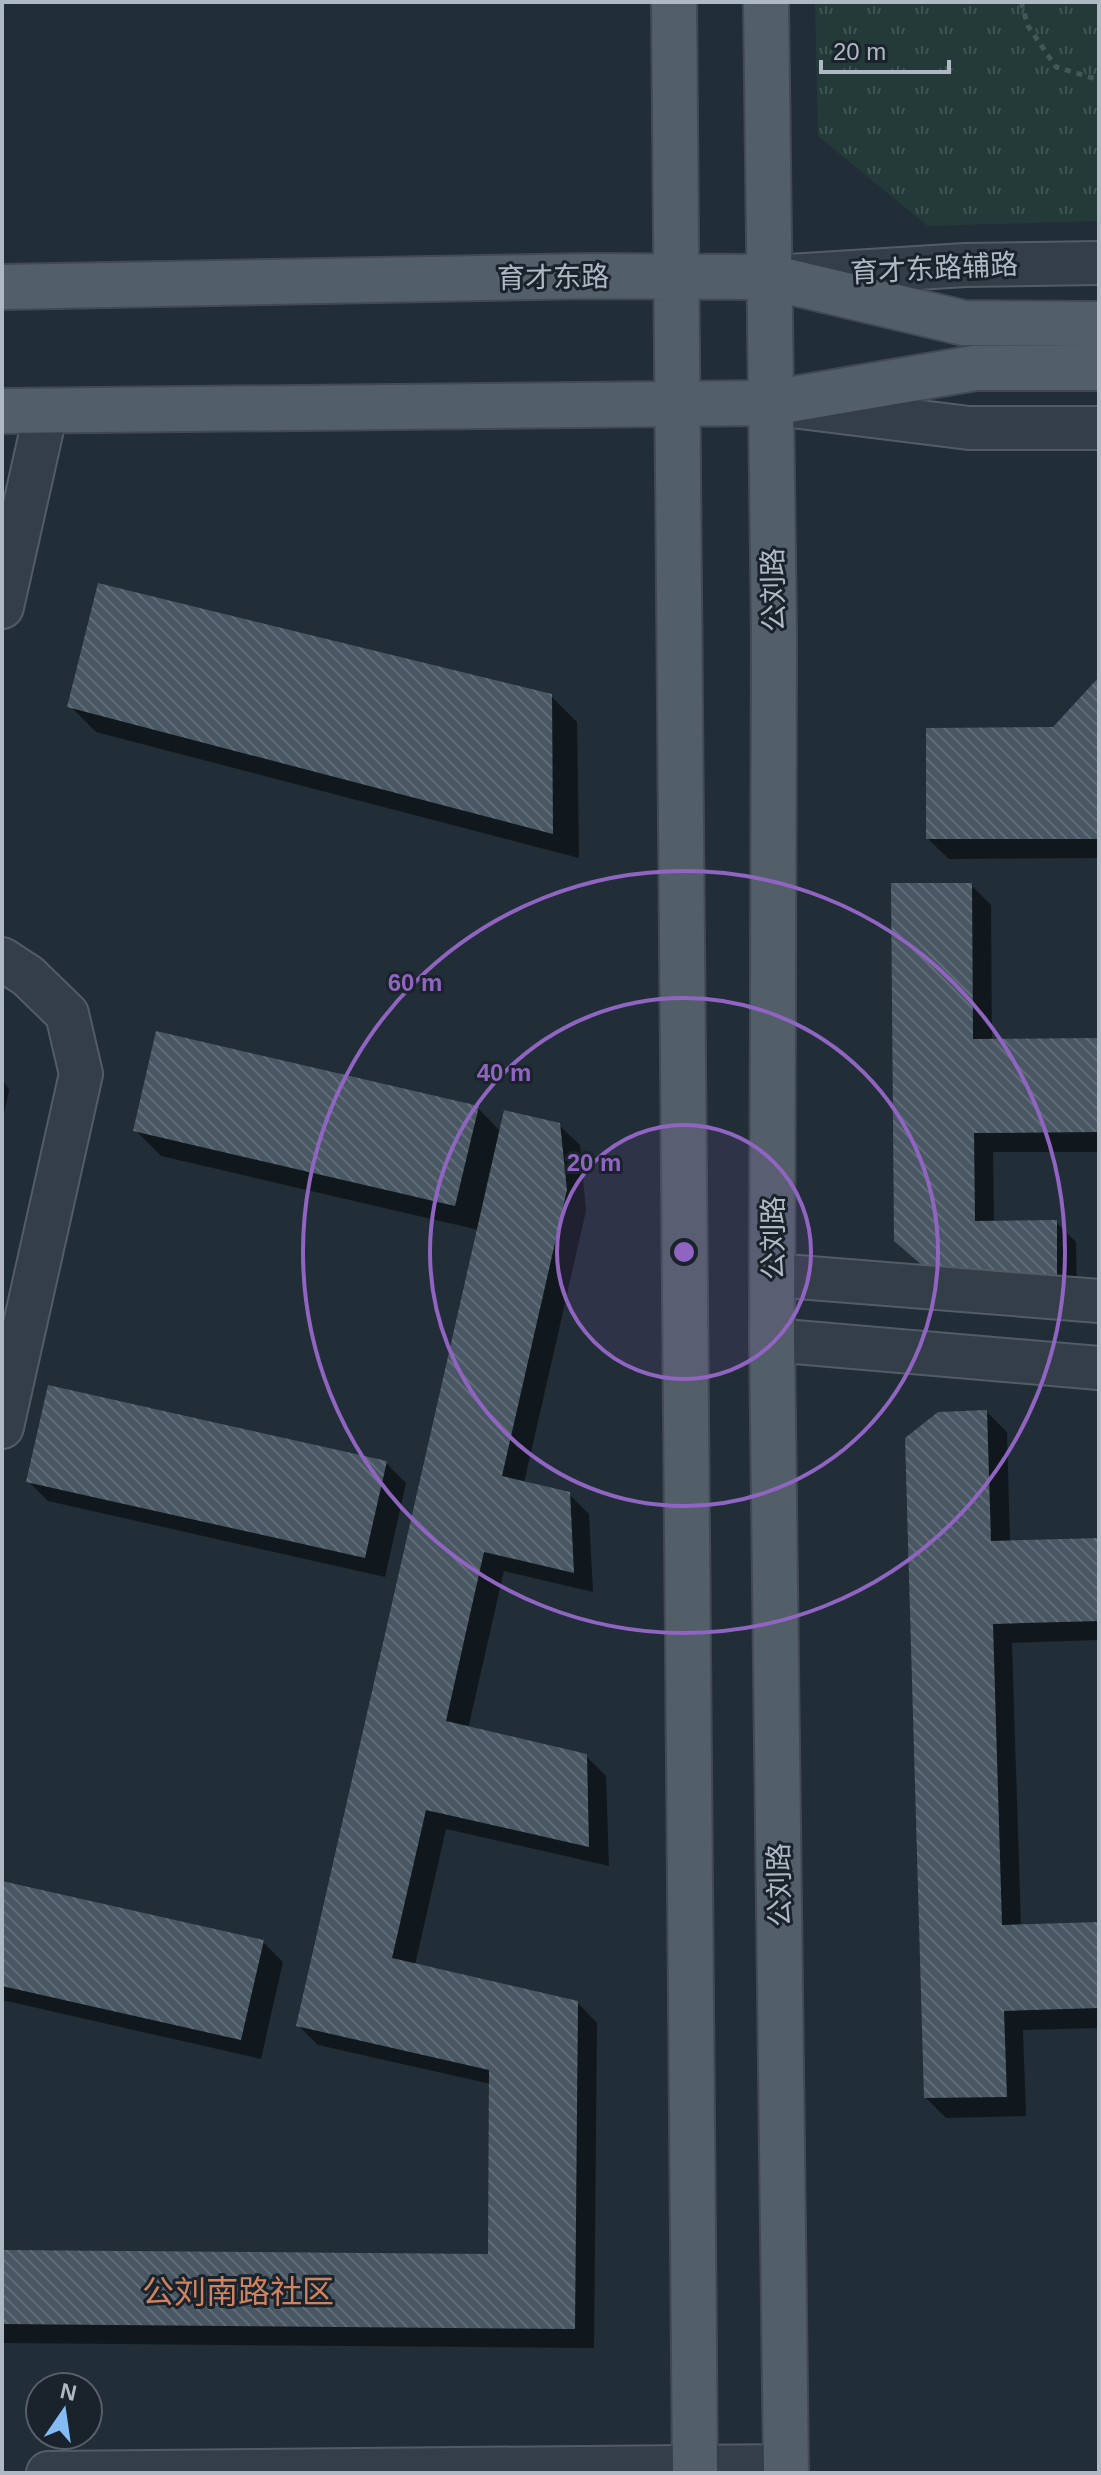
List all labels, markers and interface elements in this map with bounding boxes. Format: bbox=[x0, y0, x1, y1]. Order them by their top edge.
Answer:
scale bar bbox=[821, 24, 949, 74]
text: 20 m bbox=[833, 38, 886, 65]
street label: 育才东路辅路 bbox=[849, 249, 1019, 288]
street label: 育才东路 bbox=[497, 261, 609, 294]
street label: 公刘路 bbox=[757, 548, 790, 632]
text: 60 m bbox=[388, 969, 442, 996]
text: 40 m bbox=[477, 1059, 531, 1086]
text: 20 m bbox=[567, 1149, 621, 1176]
street label: 公刘路 bbox=[758, 1196, 789, 1280]
centre of rings bbox=[670, 1238, 698, 1266]
street label: 公刘路 bbox=[763, 1843, 796, 1927]
district label: 公刘南路社区 bbox=[142, 2274, 334, 2310]
north arrow bbox=[24, 2371, 104, 2451]
text: N bbox=[58, 2378, 79, 2406]

